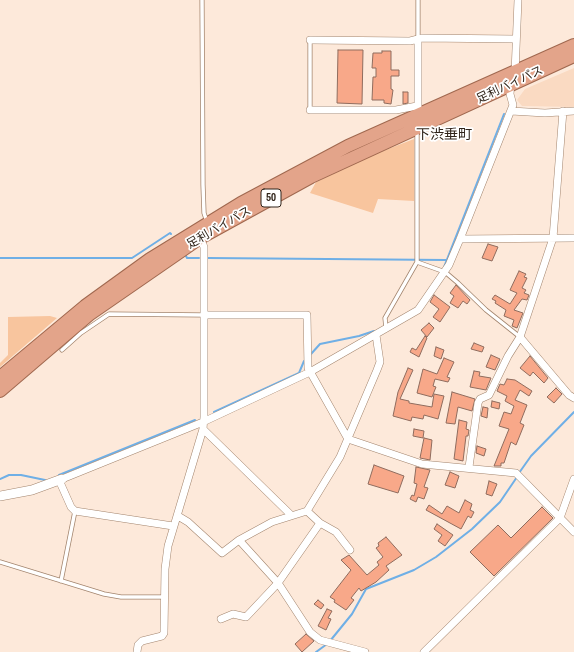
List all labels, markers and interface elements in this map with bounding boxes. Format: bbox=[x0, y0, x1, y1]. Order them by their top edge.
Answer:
street label: 足利バイパス bbox=[474, 63, 546, 107]
district label: 下渋垂町 bbox=[416, 127, 472, 143]
road number: 50 bbox=[261, 189, 281, 207]
street label: 足利バイパス bbox=[184, 204, 254, 252]

